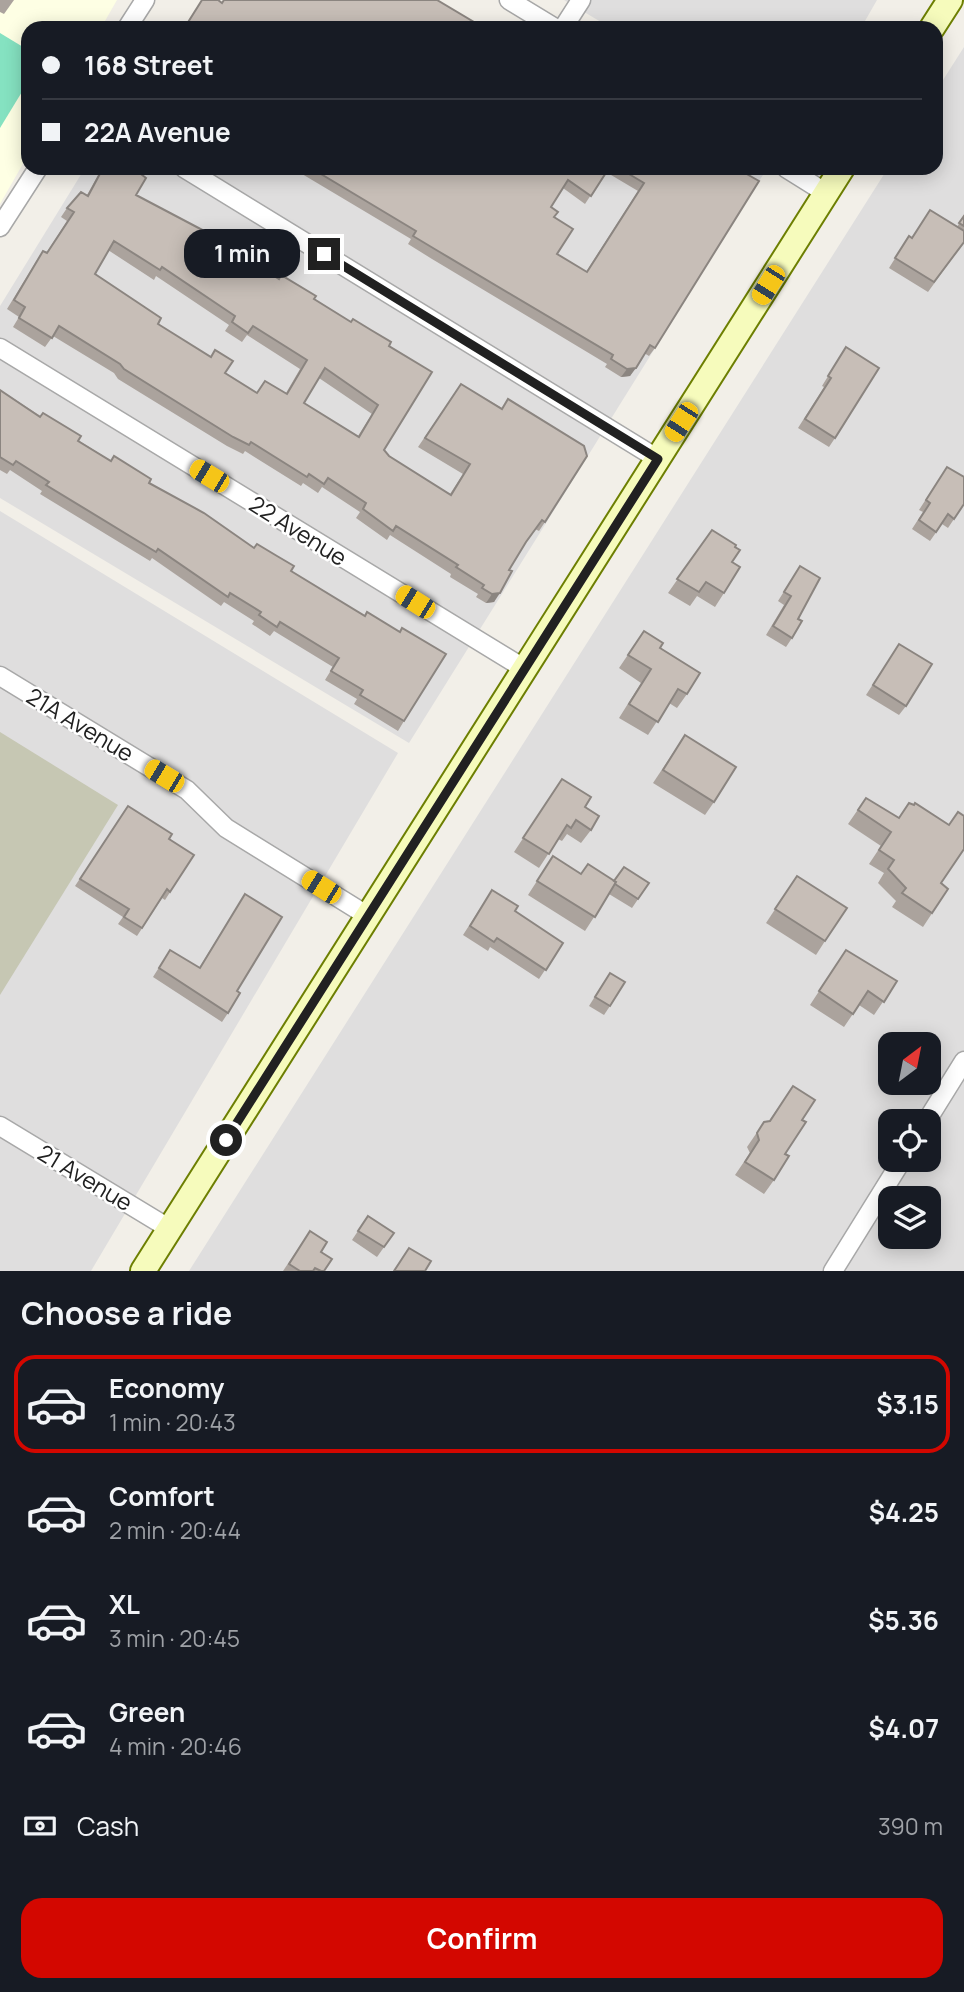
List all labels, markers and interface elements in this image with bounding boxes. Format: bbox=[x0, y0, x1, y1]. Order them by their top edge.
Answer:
text: 168 Street bbox=[84, 47, 214, 83]
text: 22A Avenue bbox=[84, 114, 231, 150]
callout: 1 min bbox=[184, 230, 300, 278]
text: 1 min bbox=[214, 237, 270, 269]
route end bbox=[308, 238, 340, 270]
car bbox=[748, 262, 789, 308]
car bbox=[661, 399, 702, 445]
car bbox=[186, 456, 233, 496]
street label: 22 Avenue bbox=[244, 488, 353, 573]
car bbox=[392, 582, 439, 622]
street label: 21A Avenue bbox=[21, 680, 140, 769]
car bbox=[141, 756, 188, 796]
car bbox=[298, 867, 345, 907]
north arrow bbox=[878, 1032, 942, 1096]
map controls bbox=[878, 1032, 941, 1249]
button: locate bbox=[878, 1109, 941, 1172]
route start bbox=[210, 1124, 242, 1156]
street label: 21 Avenue bbox=[32, 1136, 139, 1218]
button: layers bbox=[878, 1186, 941, 1249]
text: Choose a ride bbox=[21, 1291, 232, 1335]
text: Economy bbox=[109, 1370, 224, 1406]
icon: car bbox=[25, 1373, 88, 1436]
text: $3.15 bbox=[876, 1386, 939, 1422]
text: 1 min · 20:43 bbox=[109, 1406, 236, 1438]
text: Comfort bbox=[109, 1478, 215, 1514]
icon: car bbox=[25, 1481, 88, 1544]
text: $4.25 bbox=[869, 1494, 939, 1530]
text: 2 min · 20:44 bbox=[109, 1514, 241, 1546]
text: XL bbox=[109, 1586, 140, 1622]
icon: car bbox=[25, 1589, 88, 1652]
text: $5.36 bbox=[868, 1602, 939, 1638]
text: 3 min · 20:45 bbox=[109, 1622, 240, 1654]
text: Green bbox=[109, 1694, 185, 1730]
icon: car bbox=[25, 1697, 88, 1760]
text: $4.07 bbox=[869, 1710, 939, 1746]
text: 4 min · 20:46 bbox=[109, 1730, 242, 1762]
icon: cash bbox=[21, 1807, 59, 1845]
text: Cash bbox=[77, 1808, 139, 1844]
text: 390 m bbox=[878, 1810, 943, 1842]
button: Confirm bbox=[21, 1898, 943, 1978]

